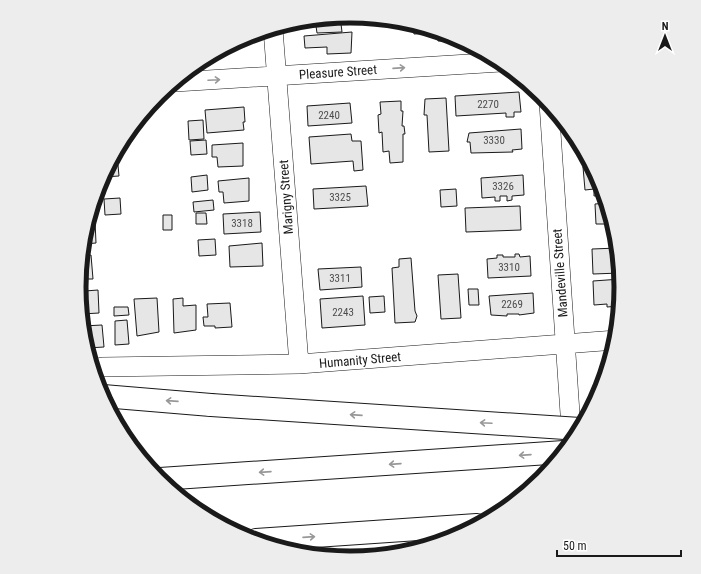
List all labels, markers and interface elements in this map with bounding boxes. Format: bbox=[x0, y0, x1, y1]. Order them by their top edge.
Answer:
north arrow bbox=[645, 16, 685, 56]
text: N bbox=[662, 20, 669, 33]
street label: Pleasure Street bbox=[299, 62, 378, 82]
one-way arrow bbox=[392, 65, 405, 72]
one-way arrow bbox=[207, 77, 220, 84]
house number: 2270 bbox=[477, 98, 499, 111]
house number: 2240 bbox=[318, 109, 340, 122]
house number: 3330 bbox=[483, 134, 505, 147]
street label: Marigny Street bbox=[276, 159, 296, 235]
house number: 3326 bbox=[492, 180, 514, 193]
house number: 3325 bbox=[329, 191, 351, 204]
house number: 3318 bbox=[231, 217, 253, 230]
street label: Mandeville Street bbox=[549, 228, 571, 318]
house number: 3310 bbox=[498, 261, 520, 274]
house number: 3311 bbox=[329, 272, 351, 285]
house number: 2269 bbox=[501, 298, 523, 311]
house number: 2243 bbox=[332, 306, 354, 319]
street label: Humanity Street bbox=[318, 349, 402, 371]
one-way arrow bbox=[166, 398, 179, 405]
one-way arrow bbox=[350, 411, 363, 418]
one-way arrow bbox=[480, 419, 493, 426]
one-way arrow bbox=[519, 451, 532, 459]
one-way arrow bbox=[389, 460, 402, 467]
one-way arrow bbox=[259, 469, 272, 476]
scale bar bbox=[557, 532, 681, 558]
one-way arrow bbox=[302, 533, 315, 540]
text: 50 m bbox=[563, 539, 587, 553]

